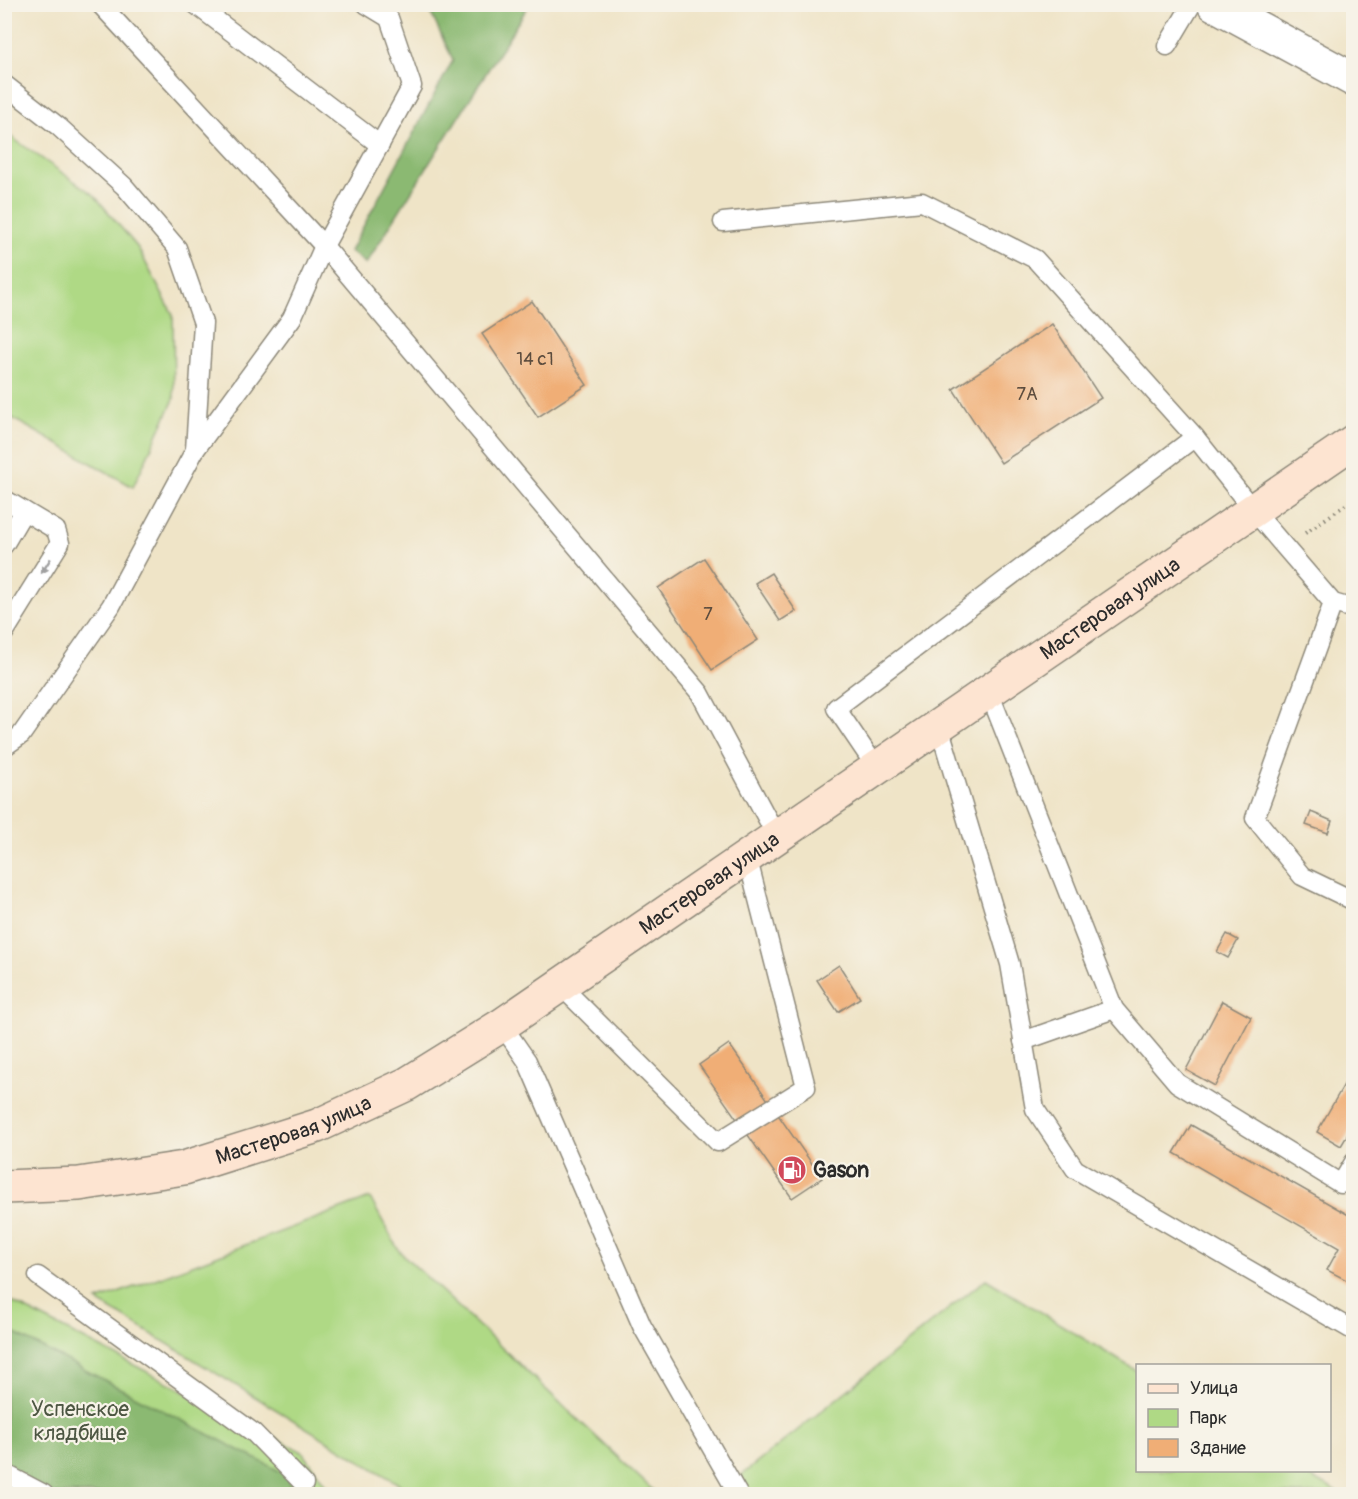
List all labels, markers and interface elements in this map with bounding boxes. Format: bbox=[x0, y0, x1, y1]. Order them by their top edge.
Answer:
house number: 14 с1 bbox=[516, 348, 554, 371]
house number: 7А bbox=[1016, 383, 1038, 406]
street label: Мастеровая улица bbox=[1035, 551, 1185, 666]
one-way arrow bbox=[40, 558, 51, 574]
house number: 7 bbox=[703, 603, 713, 626]
street label: Мастеровая улица bbox=[634, 826, 784, 941]
street label: Мастеровая улица bbox=[212, 1089, 376, 1171]
fuel station icon: Gason bbox=[776, 1154, 808, 1186]
place label: Gason bbox=[813, 1157, 869, 1184]
legend bbox=[1136, 1364, 1331, 1472]
text: Улица bbox=[1190, 1377, 1238, 1400]
park label: Успенское кладбище bbox=[31, 1396, 130, 1447]
text: Парк bbox=[1190, 1407, 1227, 1430]
text: Здание bbox=[1190, 1437, 1246, 1460]

